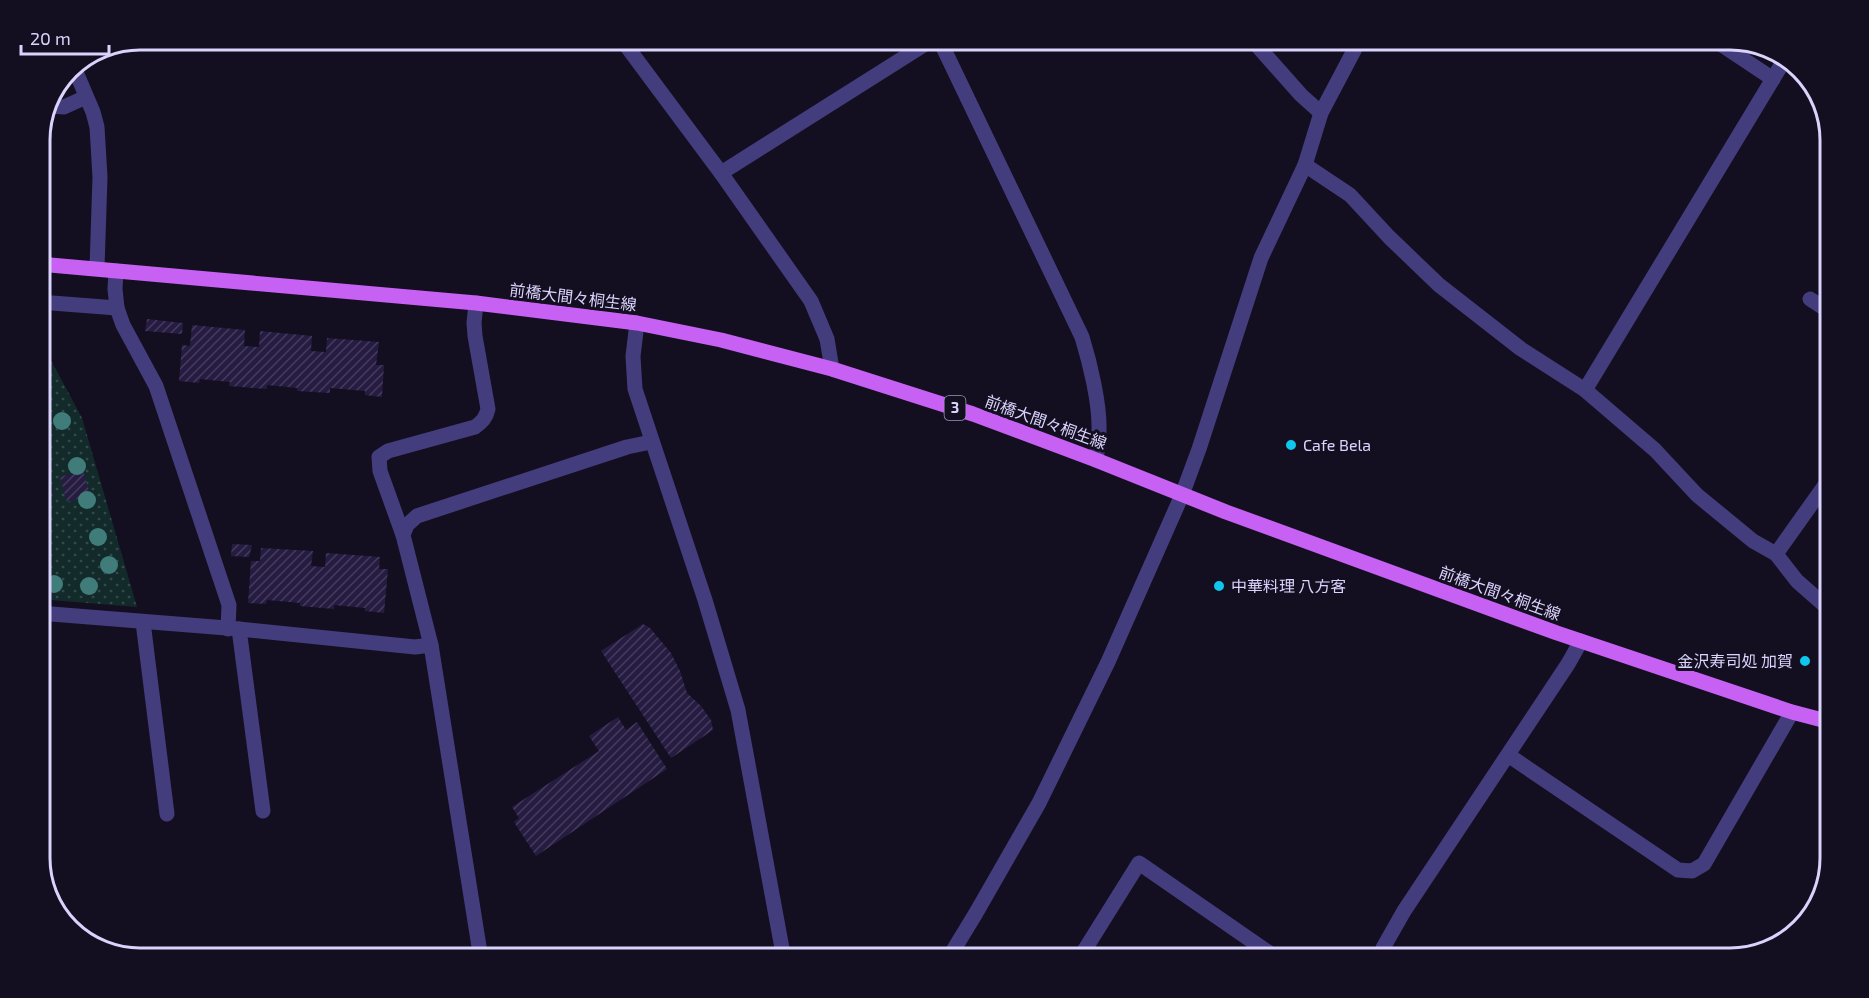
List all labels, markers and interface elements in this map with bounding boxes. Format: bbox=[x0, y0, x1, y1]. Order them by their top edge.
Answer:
scale bar bbox=[21, 18, 110, 56]
text: 20 m bbox=[30, 27, 71, 49]
street label: 前橋大間々桐生線 bbox=[508, 279, 638, 314]
street label: 前橋大間々桐生線 bbox=[983, 391, 1110, 452]
road number: 3 bbox=[944, 396, 966, 420]
place label: Cafe Bela bbox=[1303, 435, 1371, 454]
marker: Cafe Bela bbox=[1284, 438, 1298, 452]
street label: 前橋大間々桐生線 bbox=[1437, 562, 1564, 623]
place label: 中華料理 八方客 bbox=[1231, 576, 1347, 595]
marker: 中華料理 八方客 bbox=[1212, 579, 1226, 593]
place label: 金沢寿司処 加賀 bbox=[1677, 651, 1793, 670]
marker: 金沢寿司処 加賀 bbox=[1798, 654, 1812, 668]

